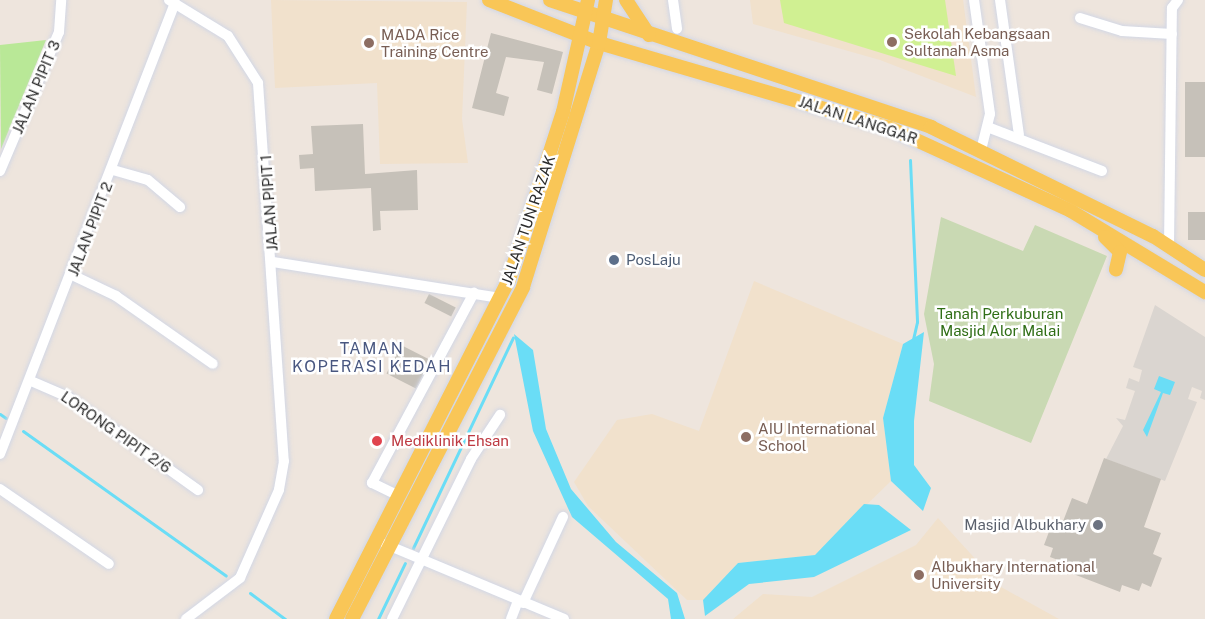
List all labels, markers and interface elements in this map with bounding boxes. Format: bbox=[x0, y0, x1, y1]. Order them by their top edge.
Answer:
place label: Sekolah Kebangsaan Sultanah Asma bbox=[904, 24, 1050, 59]
place label: MADA Rice Training Centre bbox=[381, 25, 488, 60]
marker: Sekolah Kebangsaan Sultanah Asma bbox=[885, 35, 899, 49]
marker: MADA Rice Training Centre bbox=[362, 36, 376, 50]
street label: JALAN PIPIT 3 bbox=[8, 37, 64, 137]
street label: JALAN LANGGAR bbox=[796, 92, 920, 148]
street label: JALAN TUN RAZAK bbox=[497, 153, 559, 287]
street label: JALAN PIPIT 1 bbox=[257, 154, 281, 252]
street label: JALAN PIPIT 2 bbox=[64, 179, 116, 279]
place label: PosLaju bbox=[626, 251, 681, 269]
marker: PosLaju bbox=[607, 253, 621, 267]
park label: Tanah Perkuburan Masjid Alor Malai bbox=[937, 304, 1063, 339]
district label: TAMAN KOPERASI KEDAH bbox=[292, 339, 452, 377]
street label: LORONG PIPIT 2/6 bbox=[58, 387, 174, 477]
place label: AIU International School bbox=[758, 419, 876, 454]
marker: AIU International School bbox=[739, 430, 753, 444]
marker: Mediklinik Ehsan bbox=[368, 432, 386, 450]
place label: Mediklinik Ehsan bbox=[391, 432, 509, 450]
place label: Masjid Albukhary bbox=[964, 516, 1086, 534]
marker: Masjid Albukhary bbox=[1091, 518, 1105, 532]
place label: Albukhary International University bbox=[931, 557, 1096, 592]
marker: Albukhary International University bbox=[912, 568, 926, 582]

